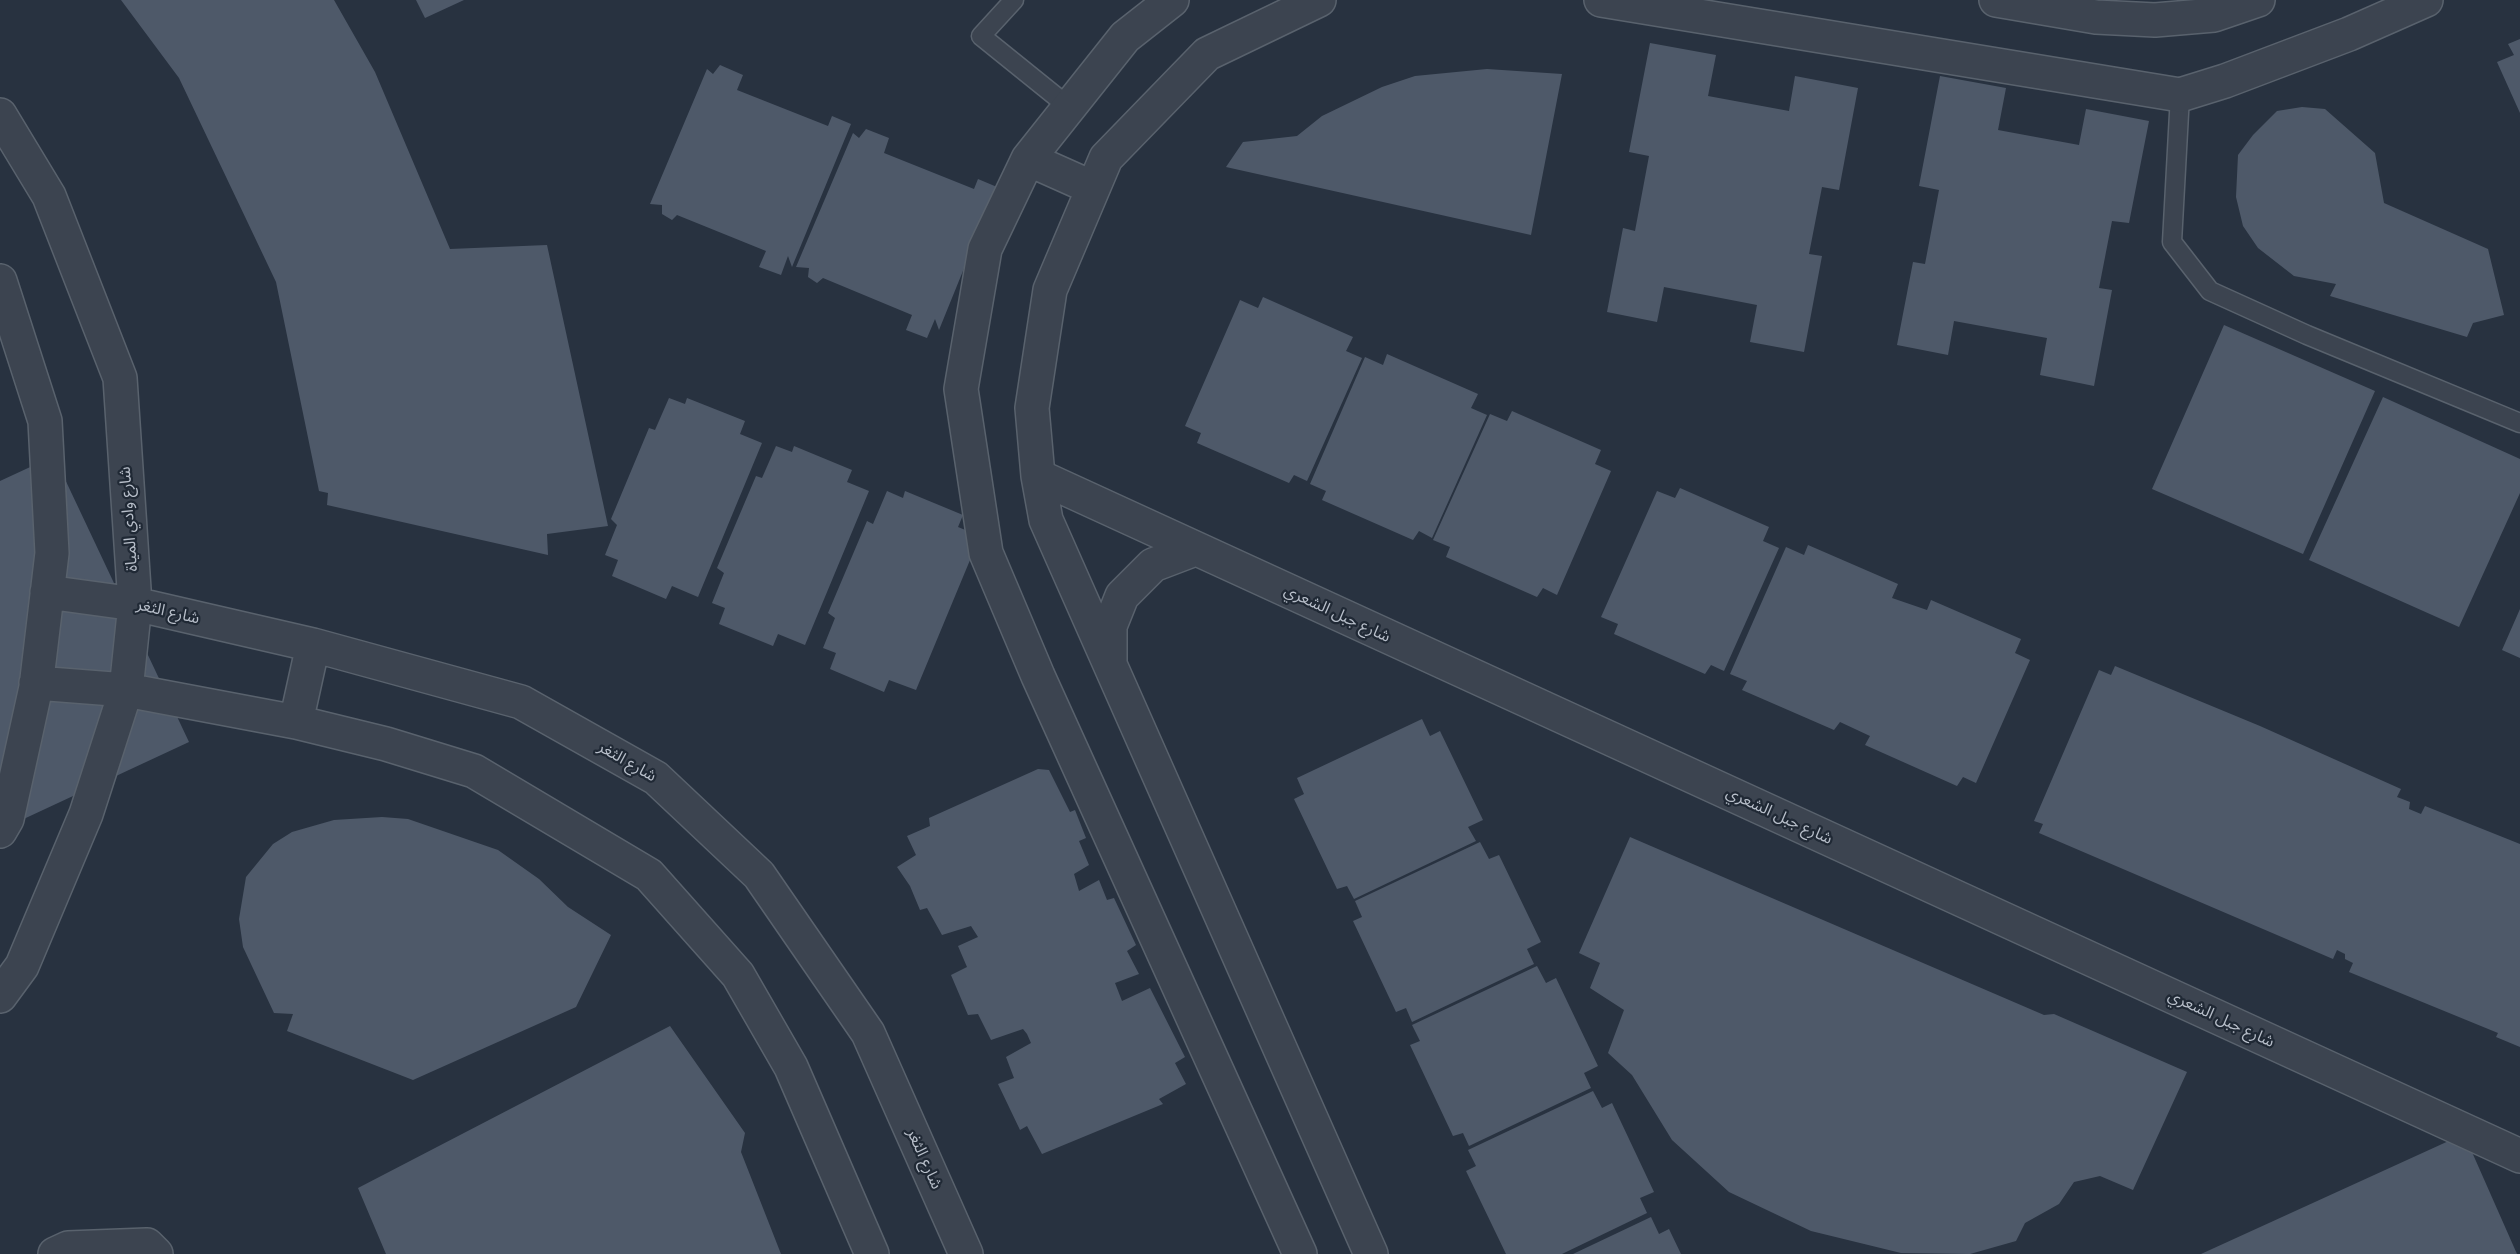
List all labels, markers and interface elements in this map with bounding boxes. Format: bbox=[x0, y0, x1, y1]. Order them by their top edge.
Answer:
street label: شارع وادي المياة bbox=[116, 466, 142, 572]
street label: شارع جبل الشعري bbox=[1281, 581, 1393, 647]
street label: شارع الثغر bbox=[135, 595, 201, 629]
street label: شارع الثغر bbox=[594, 738, 660, 786]
street label: شارع جبل الشعري bbox=[1723, 783, 1835, 849]
street label: شارع جبل الشعري bbox=[2165, 986, 2277, 1052]
street label: شارع الثغر bbox=[902, 1126, 946, 1192]

